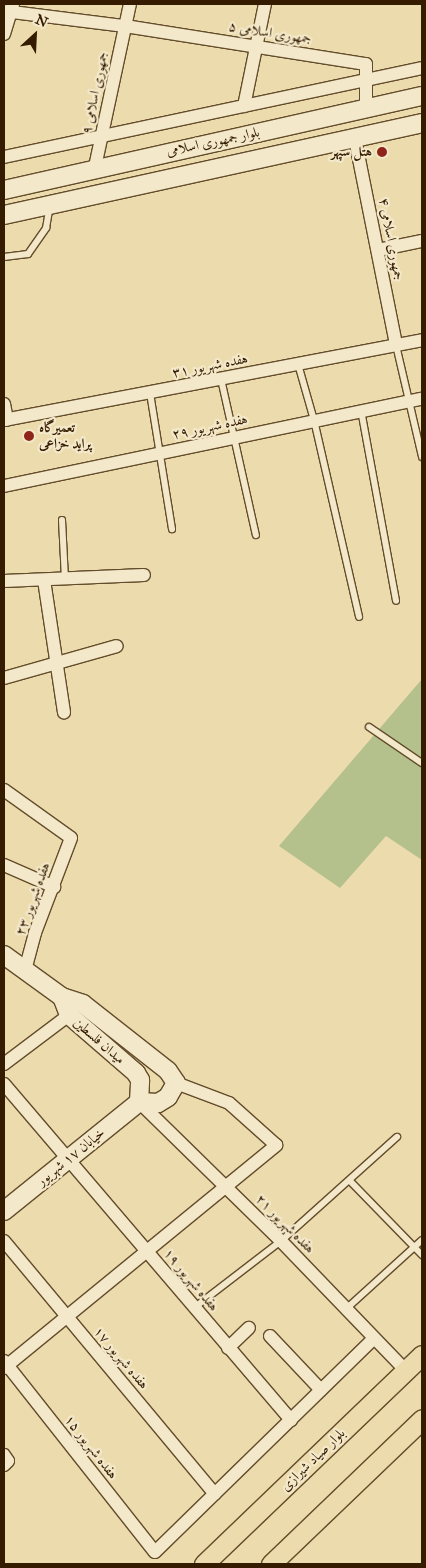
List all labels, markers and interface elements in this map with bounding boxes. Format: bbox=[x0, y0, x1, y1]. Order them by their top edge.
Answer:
north arrow bbox=[10, 10, 60, 60]
text: N bbox=[33, 11, 51, 31]
street label: جمهوری اسلامی ۵ bbox=[227, 18, 313, 48]
street label: جمهوری اسلامی ۹ bbox=[78, 50, 112, 136]
street label: بلوار جمهوری اسلامی bbox=[165, 124, 261, 160]
place label: هتل سپهر bbox=[331, 144, 372, 160]
marker: هتل سپهر bbox=[376, 146, 388, 158]
street label: جمهوری اسلامی ۴ bbox=[375, 196, 407, 282]
street label: هفده شهریور ۳۱ bbox=[171, 350, 249, 382]
street label: هفده شهریور ۲۹ bbox=[171, 411, 249, 443]
place label: تعمیرگاه پراید خزاعی bbox=[39, 420, 91, 452]
marker: تعمیرگاه پراید خزاعی bbox=[23, 430, 35, 442]
street label: هفده شهریور ۲۳ bbox=[12, 860, 54, 938]
street label: میدان فلسطین bbox=[70, 1014, 128, 1068]
street label: خیابان ۱۷ شهریور bbox=[33, 1124, 109, 1190]
street label: هفده شهریور ۲۱ bbox=[252, 1191, 318, 1257]
street label: هفده شهریور ۱۹ bbox=[160, 1245, 222, 1315]
street label: هفده شهریور ۱۷ bbox=[90, 1323, 152, 1393]
street label: هفده شهریور ۱۵ bbox=[61, 1412, 121, 1482]
street label: بلوار صیاد شیرازی bbox=[277, 1425, 349, 1495]

